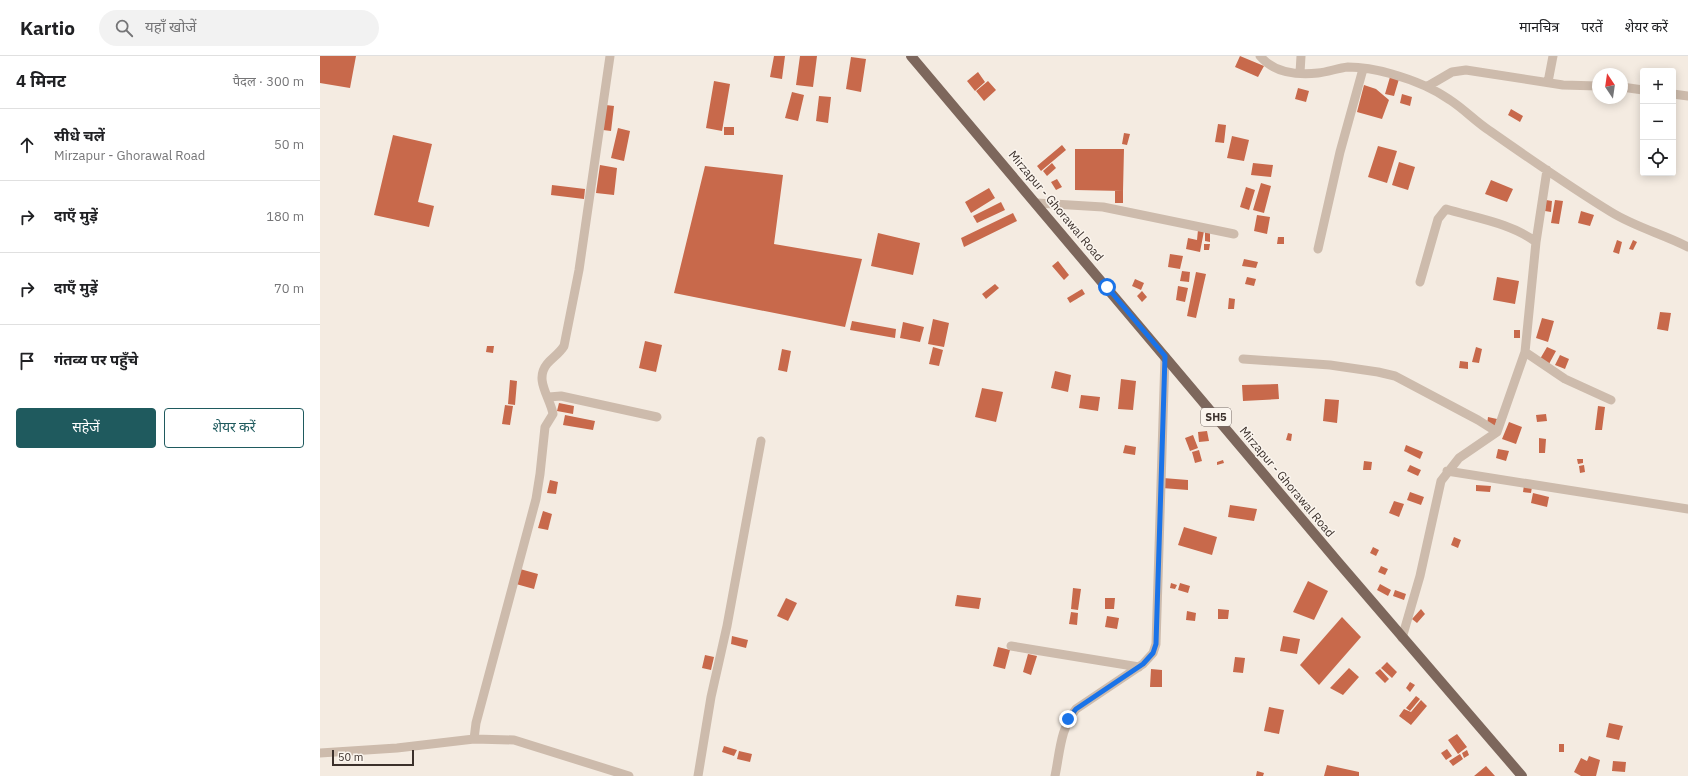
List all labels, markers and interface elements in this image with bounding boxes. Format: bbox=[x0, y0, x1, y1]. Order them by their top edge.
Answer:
search box bbox=[99, 10, 379, 46]
text: Kartio bbox=[20, 16, 75, 40]
icon: search bbox=[113, 17, 135, 39]
text: यहाँ खोजें bbox=[145, 17, 196, 36]
text: मानचित्र bbox=[1519, 18, 1559, 36]
text: परतें bbox=[1581, 18, 1603, 36]
text: शेयर करें bbox=[1625, 18, 1668, 36]
north arrow bbox=[1592, 68, 1628, 104]
map controls bbox=[1640, 68, 1676, 176]
button: + bbox=[1640, 68, 1676, 104]
text: 4 मिनट bbox=[16, 70, 66, 92]
text: पैदल · 300 m bbox=[233, 73, 304, 90]
button: − bbox=[1640, 104, 1676, 140]
text: सीधे चलें bbox=[54, 126, 105, 145]
icon: ahead bbox=[16, 134, 38, 156]
text: 50 m bbox=[274, 136, 304, 153]
button: locate bbox=[1640, 140, 1676, 176]
text: Mirzapur - Ghorawal Road bbox=[54, 147, 205, 164]
street label: Mirzapur - Ghorawal Road bbox=[1006, 147, 1107, 264]
icon: right bbox=[16, 206, 38, 228]
text: दाएँ मुड़ें bbox=[54, 206, 98, 225]
text: 180 m bbox=[266, 208, 304, 225]
icon: right bbox=[16, 278, 38, 300]
text: दाएँ मुड़ें bbox=[54, 278, 98, 297]
route start bbox=[1098, 278, 1116, 296]
text: 70 m bbox=[274, 280, 304, 297]
icon: arrive bbox=[16, 350, 38, 372]
text: गंतव्य पर पहुँचे bbox=[54, 350, 138, 369]
button: सहेजें bbox=[16, 408, 156, 448]
button: शेयर करें bbox=[164, 408, 304, 448]
road number: SH5 bbox=[1201, 408, 1231, 426]
street label: Mirzapur - Ghorawal Road bbox=[1237, 423, 1338, 540]
route end bbox=[1059, 710, 1077, 728]
scale bar bbox=[332, 748, 414, 767]
text: 50 m bbox=[338, 750, 363, 764]

